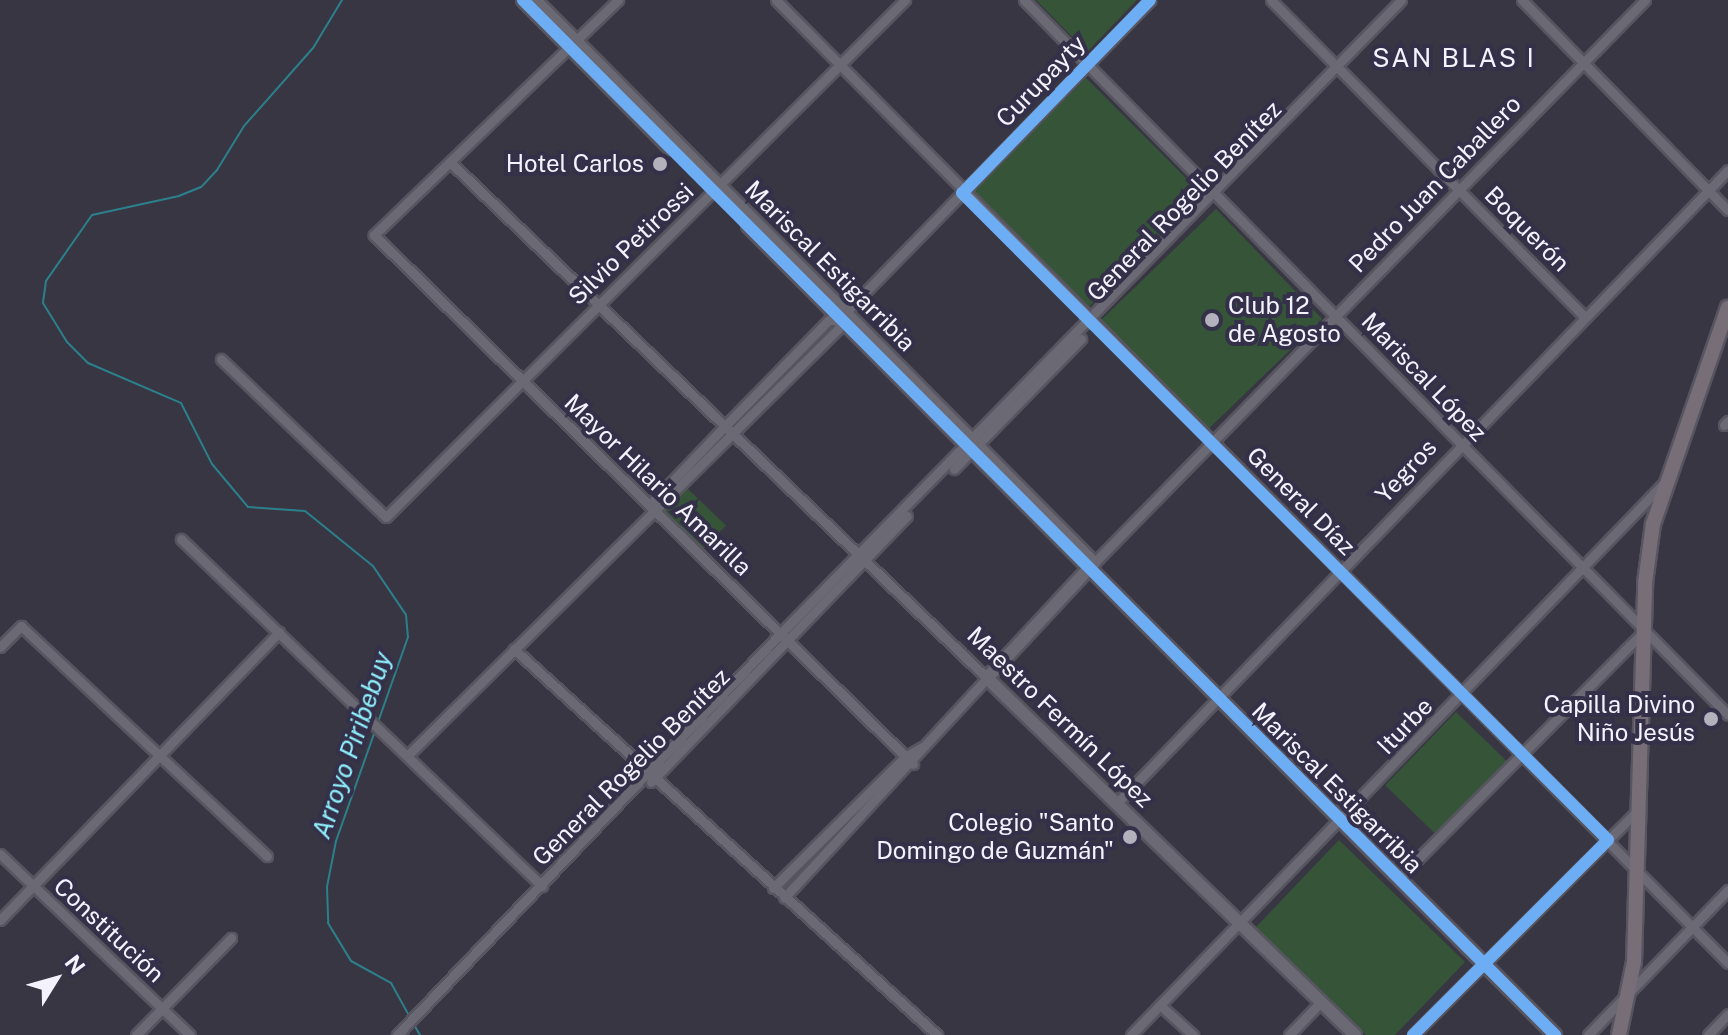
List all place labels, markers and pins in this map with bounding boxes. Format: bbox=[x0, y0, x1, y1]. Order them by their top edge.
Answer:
place label: Hotel Carlos bbox=[506, 150, 644, 178]
marker: Hotel Carlos bbox=[651, 155, 669, 173]
place label: Club 12 de Agosto bbox=[1228, 292, 1341, 348]
marker: Club 12 de Agosto bbox=[1203, 311, 1221, 329]
place label: Capilla Divino Niño Jesús bbox=[1544, 691, 1695, 747]
marker: Capilla Divino Niño Jesús bbox=[1702, 710, 1720, 728]
place label: Colegio "Santo Domingo de Guzmán" bbox=[876, 809, 1114, 865]
marker: Colegio "Santo Domingo de Guzmán" bbox=[1121, 828, 1139, 846]

